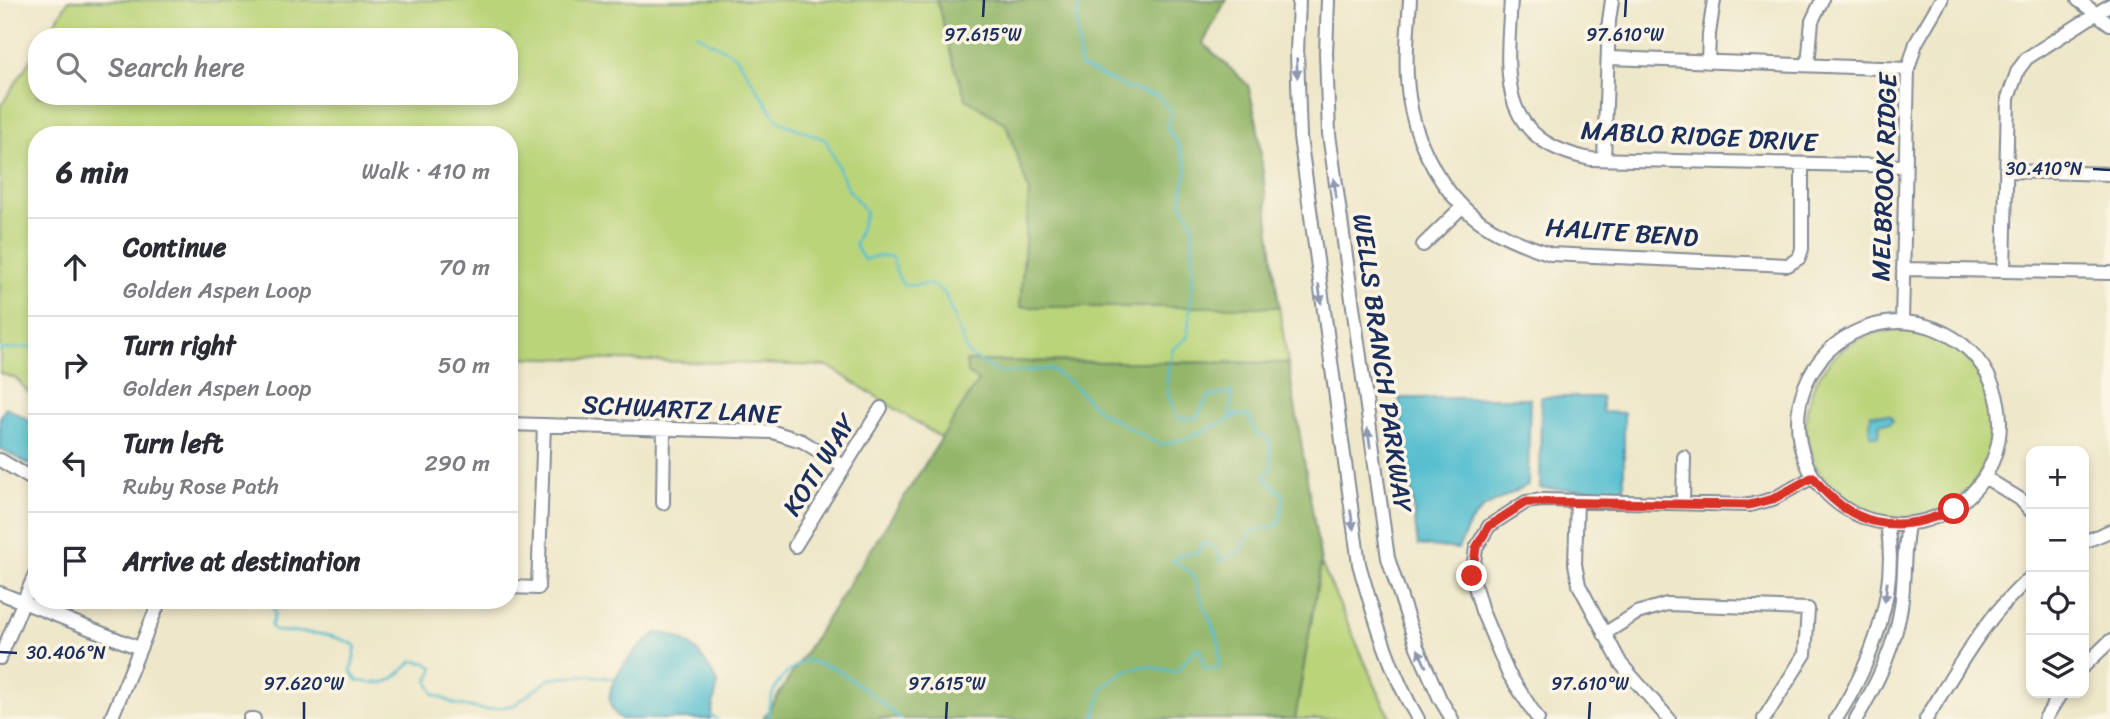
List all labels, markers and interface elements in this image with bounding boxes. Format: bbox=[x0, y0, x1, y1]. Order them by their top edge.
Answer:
text: 97.615°W bbox=[944, 19, 1023, 51]
text: 97.610°W bbox=[1586, 19, 1665, 51]
search box bbox=[28, 28, 518, 105]
text: Search here bbox=[108, 44, 245, 90]
icon: search bbox=[52, 48, 90, 86]
one-way arrow bbox=[1292, 57, 1303, 79]
street label: MELBROOK RIDGE bbox=[1857, 71, 1911, 282]
street label: MABLO RIDGE DRIVE bbox=[1580, 107, 1820, 165]
text: 6 min bbox=[56, 145, 128, 199]
text: Walk · 410 m bbox=[361, 151, 490, 192]
text: 30.410°N bbox=[2005, 153, 2083, 185]
one-way arrow bbox=[1330, 177, 1341, 199]
street label: HALITE BEND bbox=[1544, 204, 1700, 260]
street label: WELLS BRANCH PARKWAY bbox=[1339, 211, 1427, 517]
text: Continue bbox=[123, 224, 226, 270]
text: 70 m bbox=[439, 247, 490, 288]
icon: ahead bbox=[56, 248, 94, 286]
text: Golden Aspen Loop bbox=[123, 270, 312, 311]
one-way arrow bbox=[1315, 283, 1326, 305]
text: Turn right bbox=[123, 322, 236, 368]
text: 50 m bbox=[438, 345, 490, 386]
icon: right bbox=[56, 346, 94, 384]
text: Golden Aspen Loop bbox=[123, 368, 312, 409]
street label: SCHWARTZ LANE bbox=[581, 381, 783, 437]
street label: KOTI WAY bbox=[769, 403, 869, 525]
text: Turn left bbox=[123, 420, 223, 466]
one-way arrow bbox=[1364, 427, 1375, 449]
text: 290 m bbox=[424, 443, 490, 484]
icon: left bbox=[56, 444, 94, 482]
map controls bbox=[2026, 446, 2089, 698]
button: + bbox=[2026, 446, 2089, 509]
text: Ruby Rose Path bbox=[123, 466, 279, 507]
route start bbox=[1938, 493, 1969, 524]
one-way arrow bbox=[1347, 509, 1358, 531]
button: − bbox=[2026, 509, 2089, 572]
text: Arrive at destination bbox=[123, 538, 360, 584]
icon: arrive bbox=[56, 542, 94, 580]
route end bbox=[1456, 560, 1487, 591]
button: locate bbox=[2026, 572, 2089, 635]
one-way arrow bbox=[1880, 581, 1891, 603]
button: layers bbox=[2026, 635, 2089, 698]
text: 30.406°N bbox=[26, 637, 106, 669]
one-way arrow bbox=[1416, 648, 1427, 668]
text: 97.620°W bbox=[264, 668, 345, 700]
text: 97.615°W bbox=[908, 668, 987, 700]
text: 97.610°W bbox=[1551, 668, 1630, 700]

